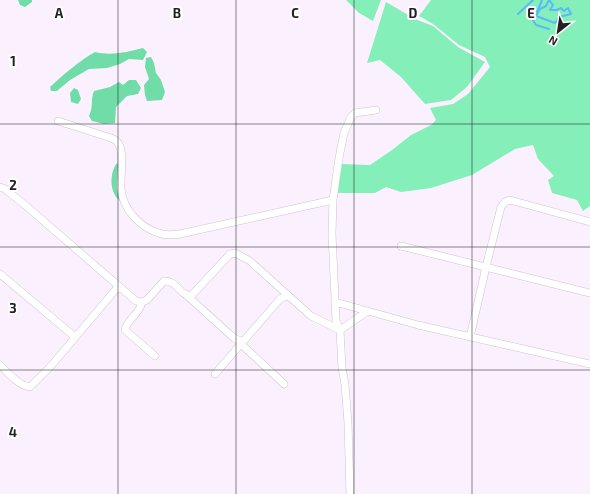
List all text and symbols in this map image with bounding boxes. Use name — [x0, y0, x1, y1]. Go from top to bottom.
text: A — [55, 5, 64, 21]
text: B — [173, 5, 181, 21]
text: C — [291, 5, 299, 21]
text: D — [409, 5, 418, 21]
text: E — [527, 5, 535, 21]
north arrow — [538, 12, 578, 52]
text: N — [546, 33, 559, 49]
text: 1 — [10, 53, 16, 69]
text: 2 — [9, 177, 17, 193]
text: 3 — [9, 300, 17, 316]
text: 4 — [9, 424, 17, 440]

